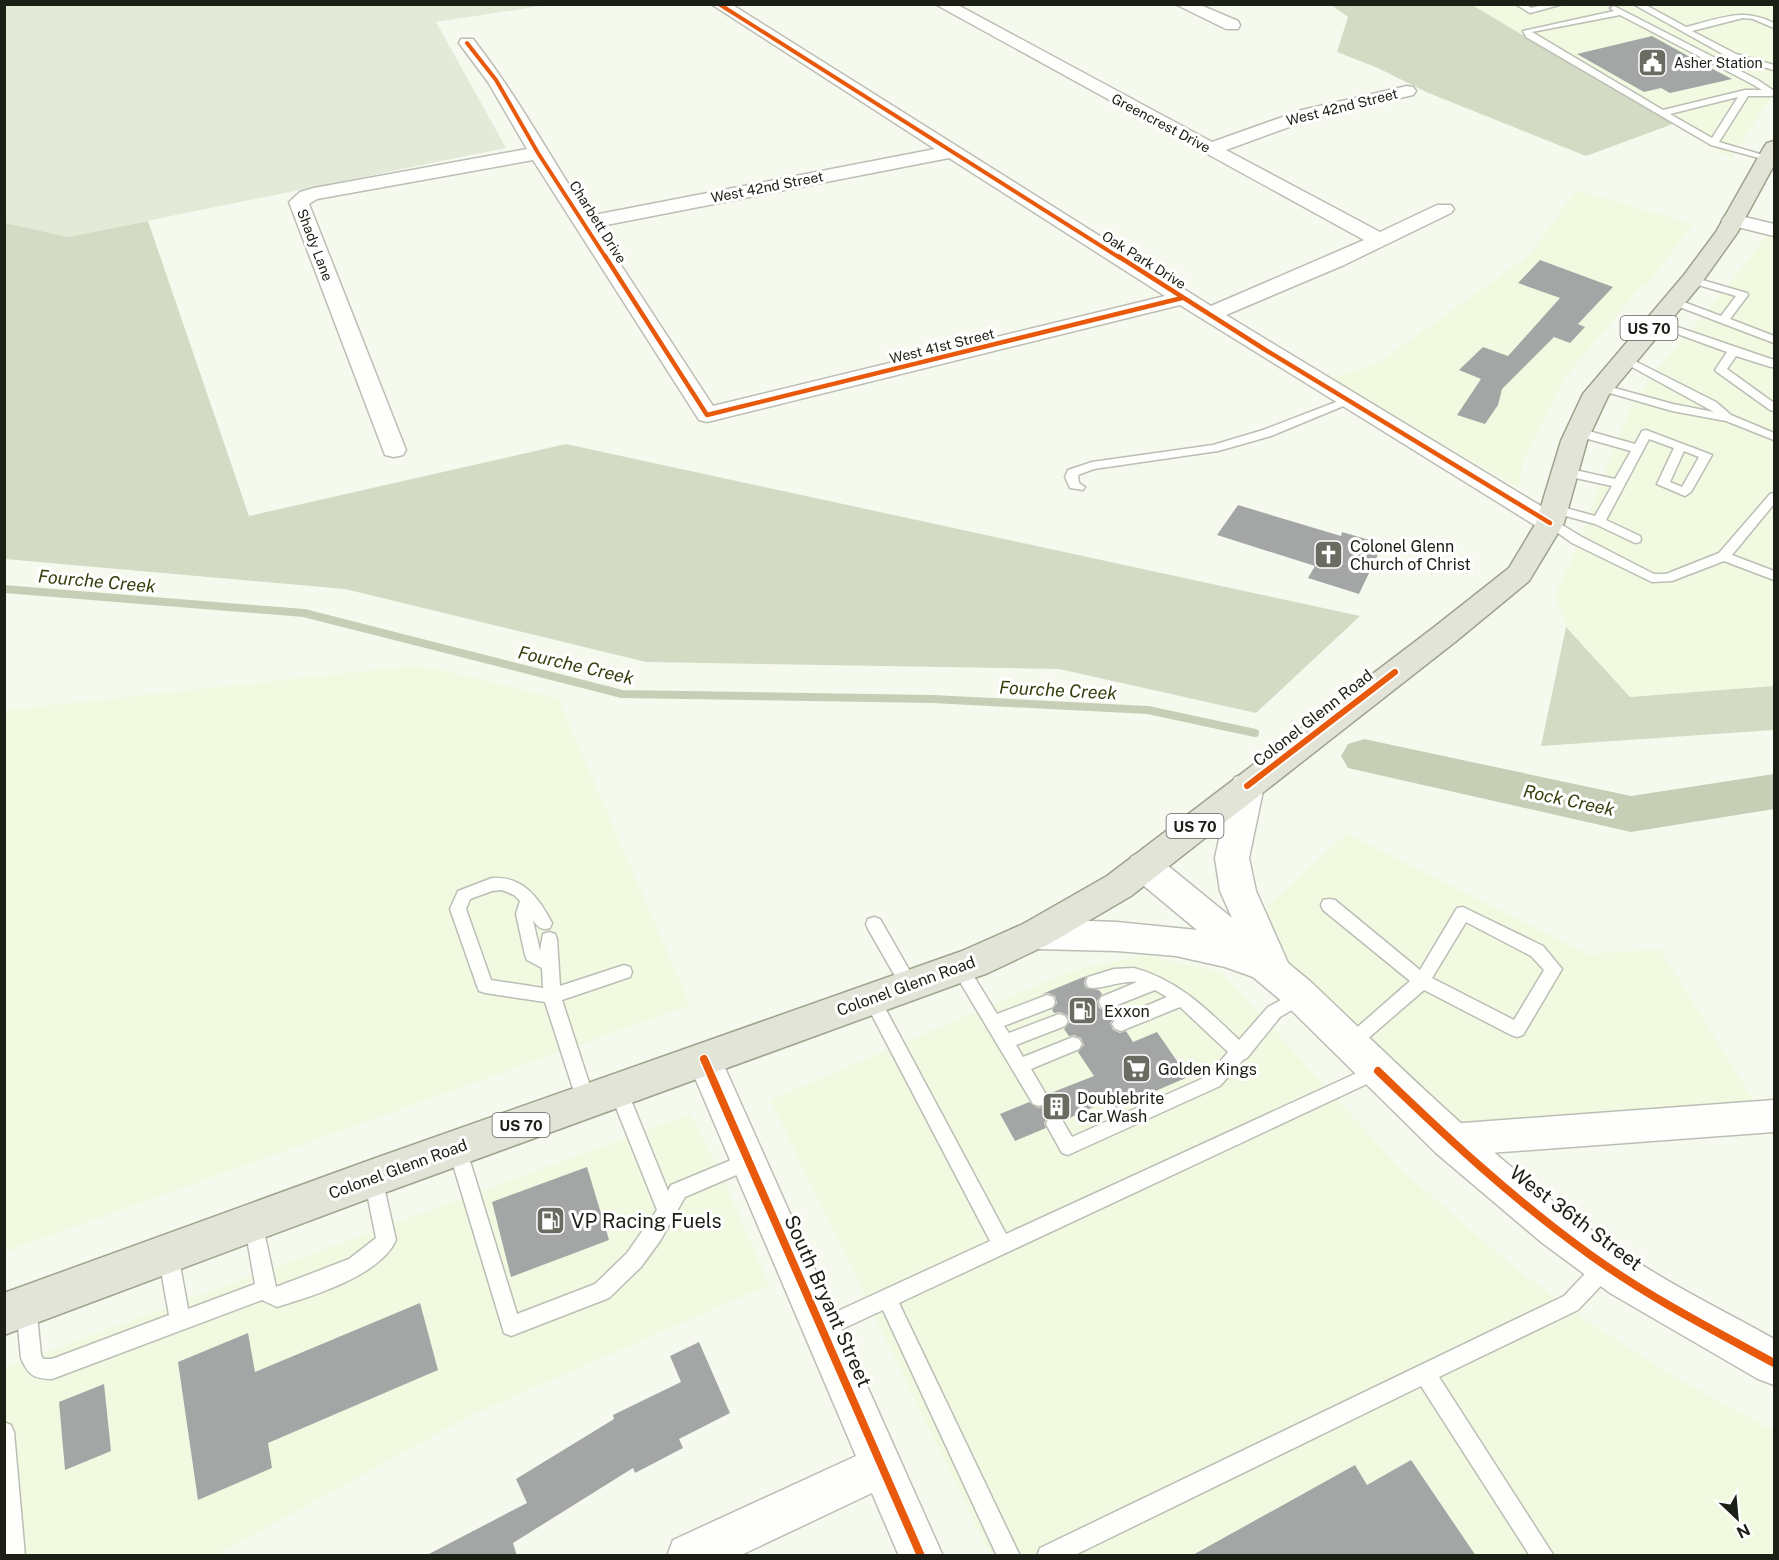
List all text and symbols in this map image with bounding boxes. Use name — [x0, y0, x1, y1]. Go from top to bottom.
public building icon: Asher Station — [1637, 47, 1669, 79]
place label: Asher Station — [1674, 55, 1763, 71]
street label: West 42nd Street — [1285, 85, 1399, 129]
street label: Greencrest Drive — [1109, 90, 1213, 156]
street label: West 42nd Street — [709, 168, 825, 206]
street label: Charbett Drive — [566, 178, 630, 266]
street label: Shady Lane — [294, 207, 336, 283]
street label: Oak Park Drive — [1099, 228, 1189, 292]
road number: US 70 — [1620, 316, 1678, 340]
street label: West 41st Street — [888, 325, 996, 367]
place label: Colonel Glenn Church of Christ — [1350, 537, 1471, 574]
church icon: Colonel Glenn Church of Christ — [1313, 539, 1345, 571]
water label: Fourche Creek — [37, 565, 157, 597]
water label: Fourche Creek — [516, 641, 636, 689]
street label: Colonel Glenn Road — [1250, 666, 1376, 770]
water label: Fourche Creek — [998, 676, 1118, 704]
water label: Rock Creek — [1522, 780, 1617, 820]
road number: US 70 — [1166, 814, 1224, 838]
street label: Colonel Glenn Road — [834, 952, 978, 1020]
fuel station icon: Exxon — [1067, 995, 1099, 1027]
place label: Exxon — [1104, 1002, 1150, 1021]
supermarket icon: Golden Kings — [1121, 1053, 1153, 1085]
place label: Golden Kings — [1158, 1060, 1257, 1079]
place label: Doublebrite Car Wash — [1077, 1089, 1164, 1126]
building icon: Doublebrite Car Wash — [1040, 1091, 1072, 1123]
road number: US 70 — [492, 1113, 550, 1137]
street label: Colonel Glenn Road — [326, 1135, 470, 1203]
street label: West 36th Street — [1505, 1160, 1647, 1276]
fuel station icon: VP Racing Fuels — [534, 1205, 566, 1237]
place label: VP Racing Fuels — [571, 1209, 722, 1233]
street label: South Bryant Street — [779, 1211, 877, 1391]
north arrow — [1707, 1488, 1767, 1548]
text: N — [1734, 1520, 1753, 1542]

